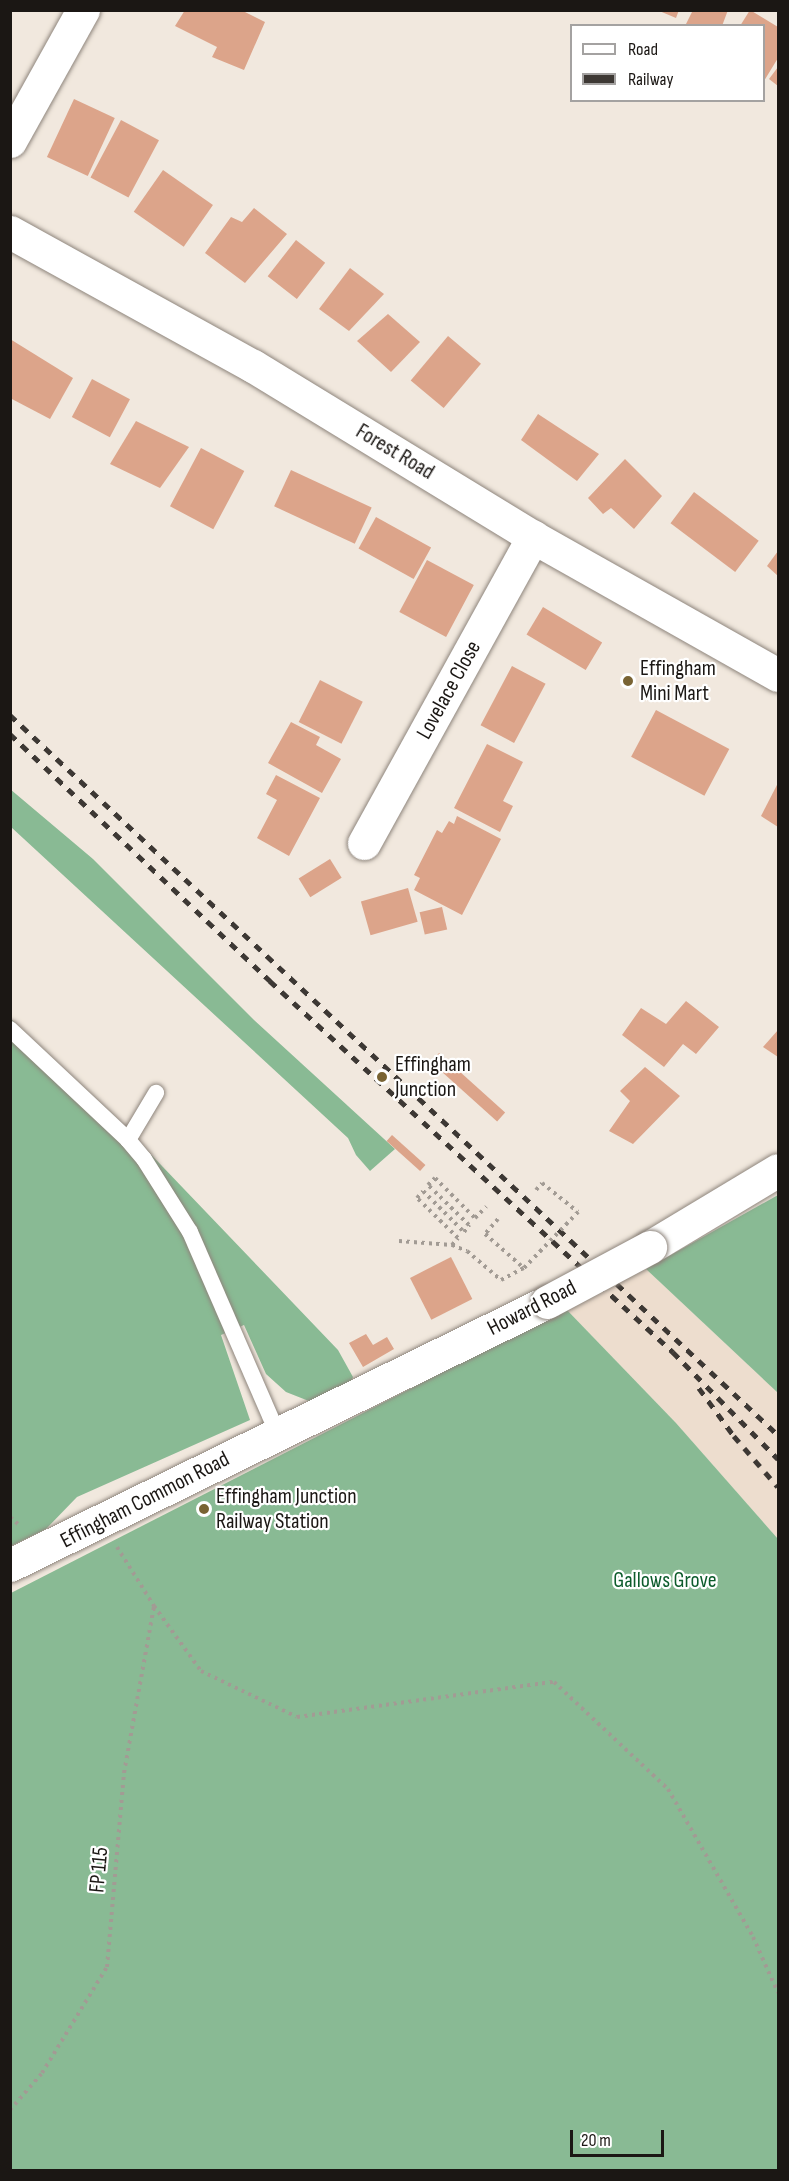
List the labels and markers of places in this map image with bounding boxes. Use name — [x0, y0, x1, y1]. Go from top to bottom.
place label: Effingham Mini Mart — [640, 655, 716, 706]
marker: Effingham Mini Mart — [621, 674, 635, 688]
place label: Effingham Junction — [395, 1051, 471, 1102]
marker: Effingham Junction — [373, 1068, 391, 1086]
place label: Effingham Junction Railway Station — [216, 1483, 357, 1534]
marker: Effingham Junction Railway Station — [197, 1502, 211, 1516]

